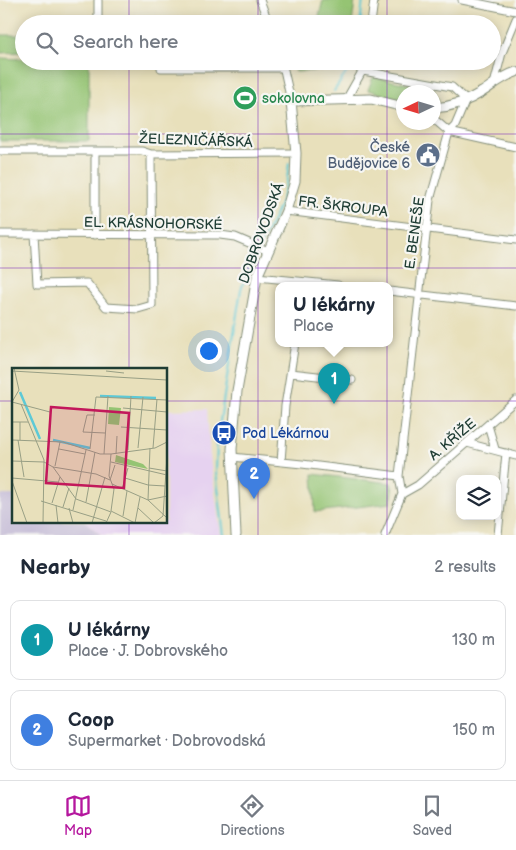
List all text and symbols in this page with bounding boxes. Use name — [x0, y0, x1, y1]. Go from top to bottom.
search box — [15, 15, 501, 70]
icon: search — [33, 29, 61, 57]
text: Search here — [73, 31, 178, 54]
sports icon: sokolovna — [232, 85, 258, 111]
north arrow — [396, 85, 441, 130]
place label: sokolovna — [262, 90, 325, 107]
street label: ŽELEZNIČÁŘSKÁ — [138, 129, 253, 151]
place label: České Budějovice 6 — [328, 138, 411, 172]
public building icon: České Budějovice 6 — [415, 142, 441, 168]
street label: DOBROVODSKÁ — [234, 180, 288, 286]
street label: FR. ŠKROUPA — [297, 192, 389, 220]
street label: E. BENEŠE — [400, 196, 428, 270]
street label: EL. KRÁSNOHORSKÉ — [84, 213, 222, 233]
popup — [275, 282, 393, 347]
text: U lékárny — [293, 294, 375, 317]
text: Place — [293, 317, 334, 336]
your location — [196, 338, 222, 364]
pin: 1 — [318, 363, 350, 404]
inset map — [12, 368, 168, 522]
street label: A. KŘÍŽE — [425, 414, 479, 464]
bus stop icon: Pod Lékárnou — [211, 420, 237, 446]
place label: Pod Lékárnou — [242, 425, 329, 442]
pin: 2 — [238, 458, 270, 499]
map controls — [456, 475, 501, 520]
button: layers — [456, 475, 501, 520]
text: Nearby — [20, 555, 90, 580]
text: 2 results — [434, 558, 496, 577]
text: U lékárny — [68, 619, 150, 642]
text: 1 — [34, 631, 40, 650]
text: 130 m — [452, 631, 495, 650]
text: Place · J. Dobrovského — [68, 642, 228, 661]
text: Coop — [68, 709, 114, 732]
text: 2 — [32, 721, 42, 740]
text: 150 m — [453, 721, 495, 740]
text: Supermarket · Dobrovodská — [68, 732, 266, 751]
tab: Map — [64, 792, 92, 839]
tab: Directions — [220, 792, 285, 839]
tab: Saved — [413, 792, 452, 839]

